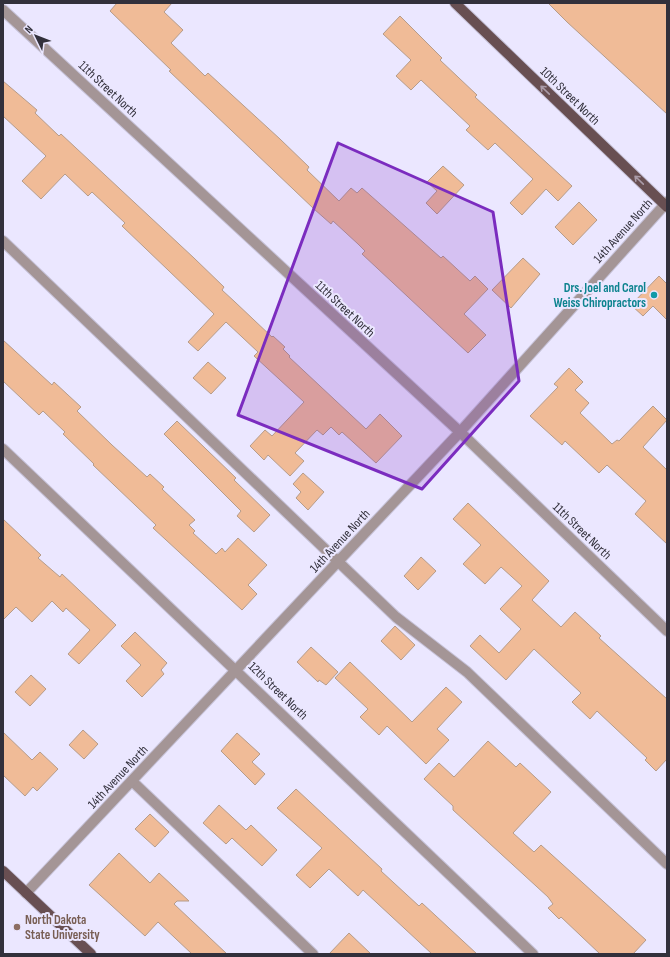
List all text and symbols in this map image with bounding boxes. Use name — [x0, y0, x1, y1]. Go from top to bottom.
north arrow — [16, 16, 56, 56]
text: N — [22, 23, 36, 36]
street label: 11th Street North — [75, 57, 141, 121]
street label: 10th Street North — [537, 64, 603, 128]
one-way arrow — [540, 85, 550, 94]
one-way arrow — [634, 175, 644, 185]
street label: 14th Avenue North — [590, 196, 656, 266]
street label: 11th Street North — [312, 277, 378, 341]
place label: Drs. Joel and Carol Weiss Chiropractors — [553, 280, 646, 311]
marker: Drs. Joel and Carol Weiss Chiropractors — [649, 290, 659, 300]
street label: 11th Street North — [549, 499, 615, 563]
street label: 14th Avenue North — [307, 506, 373, 576]
street label: 12th Street North — [245, 659, 311, 723]
street label: 14th Avenue North — [85, 742, 151, 812]
place label: North Dakota State University — [25, 912, 100, 943]
marker: North Dakota State University — [12, 922, 22, 932]

